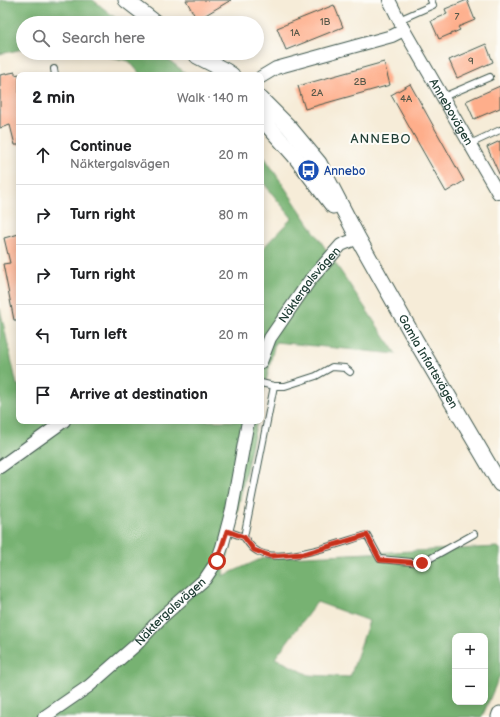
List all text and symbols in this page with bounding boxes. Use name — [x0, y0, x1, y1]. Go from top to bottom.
house number: 7 — [455, 11, 460, 23]
search box — [16, 16, 264, 60]
house number: 1B — [320, 16, 331, 28]
icon: search — [30, 27, 52, 49]
house number: 1A — [290, 27, 301, 39]
text: Search here — [62, 29, 145, 48]
house number: 9 — [468, 55, 474, 67]
house number: 2B — [354, 76, 367, 88]
street label: Annebovägen — [426, 76, 476, 148]
house number: 2A — [311, 87, 324, 99]
text: 2 min — [32, 88, 75, 108]
text: Walk · 140 m — [177, 90, 248, 106]
house number: 4A — [400, 93, 413, 105]
district label: ANNEBO — [351, 131, 411, 147]
text: Continue — [70, 137, 132, 156]
icon: ahead — [32, 144, 54, 166]
text: 20 m — [218, 147, 248, 163]
text: Näktergalsvägen — [70, 156, 170, 172]
bus stop icon: Annebo — [295, 158, 321, 184]
place label: Annebo — [324, 164, 366, 179]
icon: right — [32, 204, 54, 226]
text: Turn right — [70, 205, 135, 224]
text: 80 m — [219, 207, 248, 223]
street label: Näktergalsvägen — [275, 243, 344, 326]
icon: right — [32, 264, 54, 286]
text: Turn right — [70, 265, 135, 284]
text: 20 m — [218, 267, 248, 283]
street label: Gamla Infartsvägen — [395, 312, 462, 411]
icon: left — [32, 324, 54, 346]
text: Turn left — [70, 325, 127, 344]
text: 20 m — [218, 327, 248, 343]
icon: arrive — [32, 384, 54, 406]
text: Arrive at destination — [70, 385, 208, 404]
route start — [208, 552, 226, 570]
route end — [413, 554, 431, 572]
street label: Näktergalsvägen — [132, 574, 209, 649]
map controls — [452, 633, 488, 705]
button: + — [452, 633, 488, 669]
button: − — [452, 669, 488, 705]

